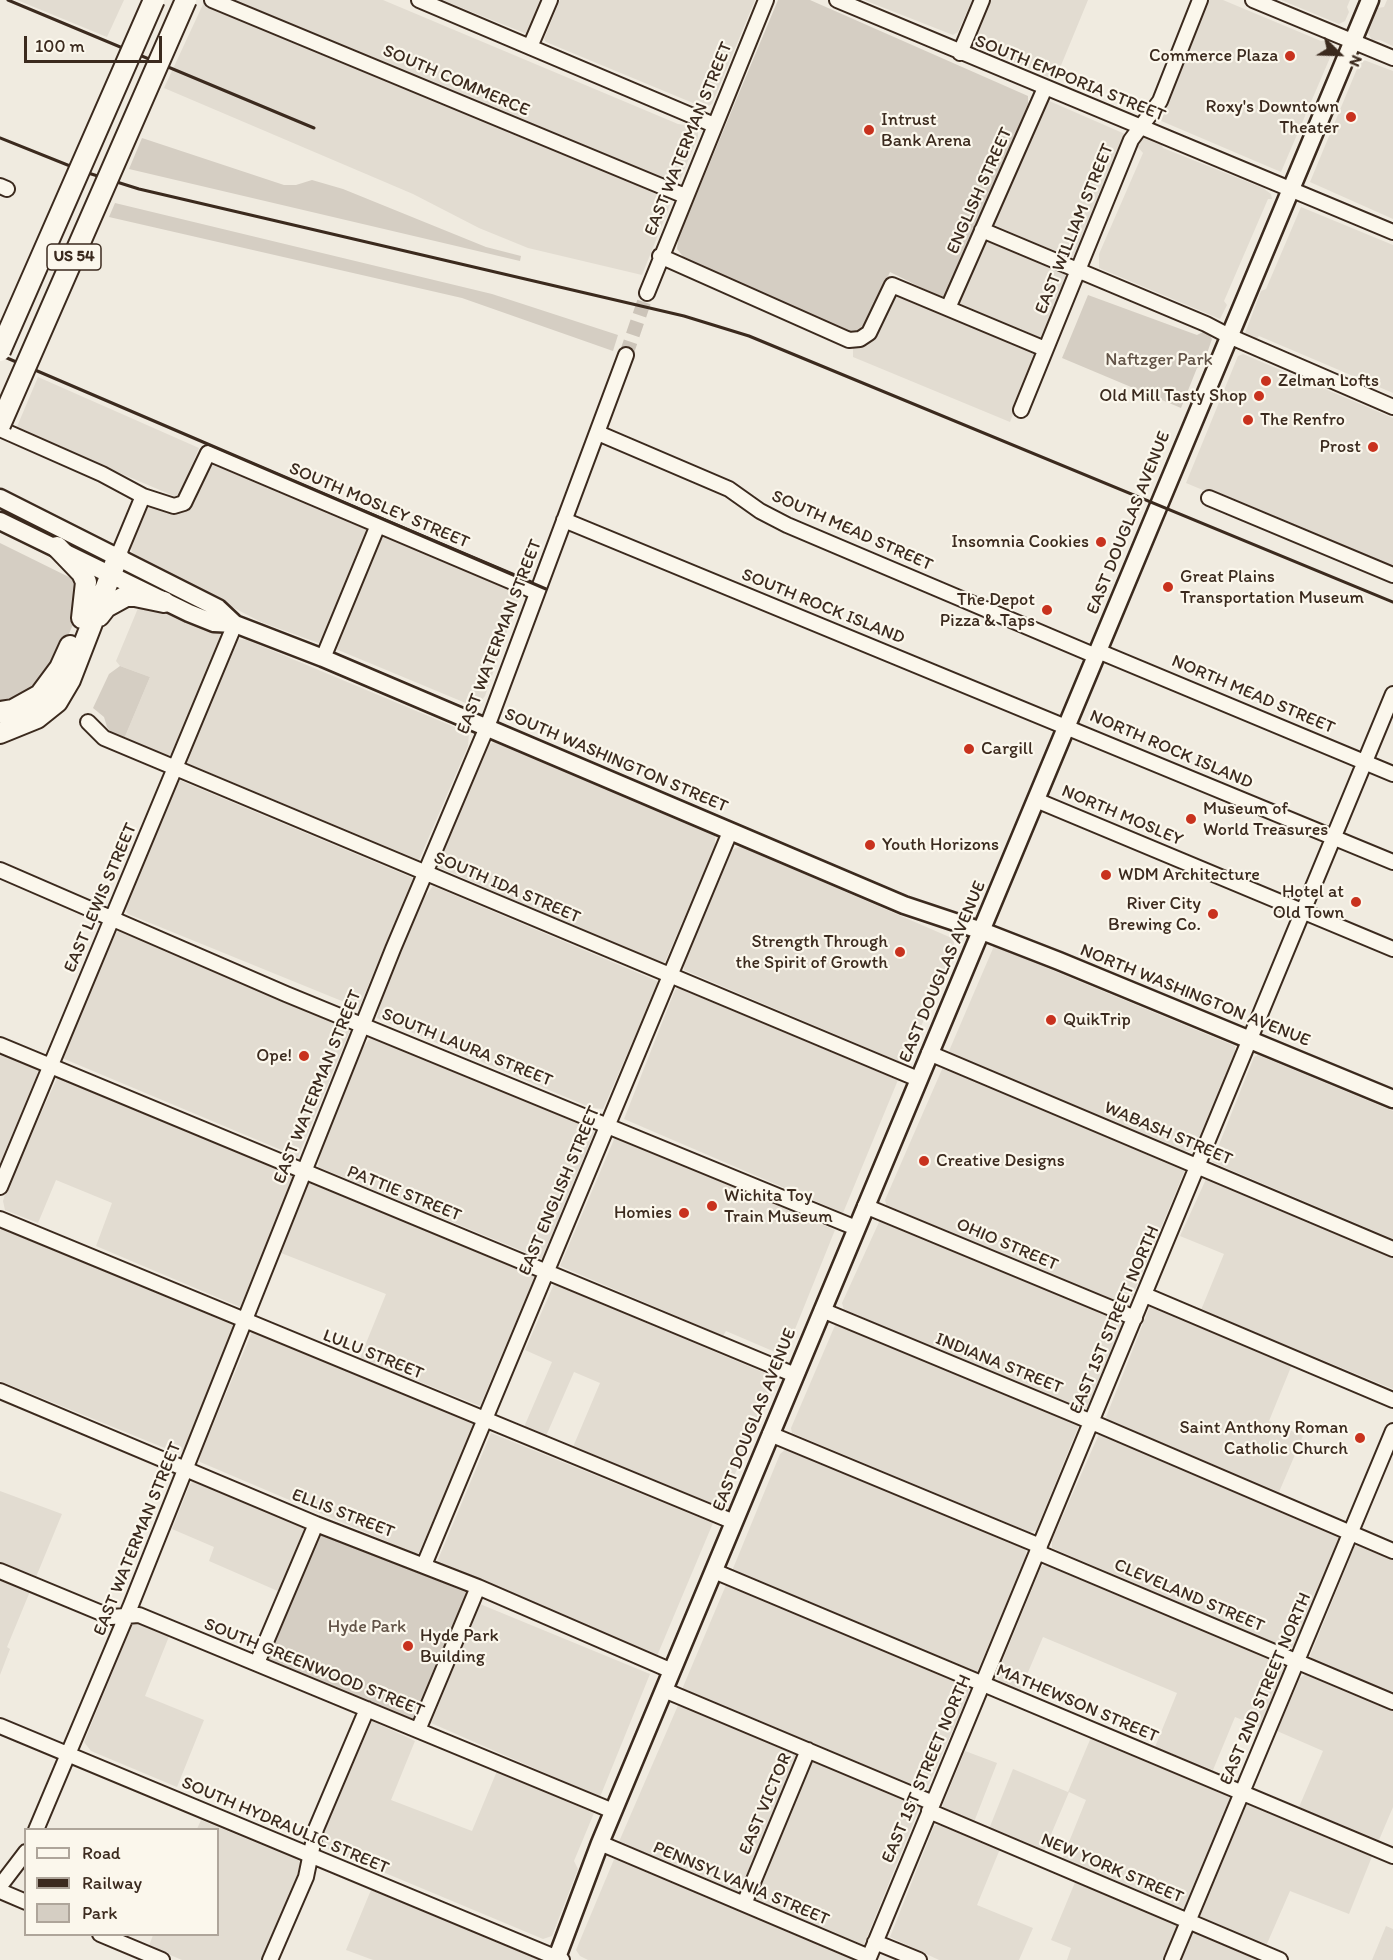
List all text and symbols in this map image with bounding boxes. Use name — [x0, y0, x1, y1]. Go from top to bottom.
scale bar — [27, 24, 165, 62]
north arrow — [1309, 24, 1369, 84]
street label: SOUTH EMPORIA STREET — [971, 31, 1169, 127]
text: 100 m — [35, 35, 85, 57]
street label: EAST WATERMAN STREET — [640, 39, 738, 239]
street label: SOUTH COMMERCE — [379, 40, 533, 122]
place label: Commerce Plaza — [1149, 45, 1278, 67]
marker: Commerce Plaza — [1283, 49, 1297, 63]
text: N — [1345, 53, 1367, 70]
place label: Roxy's Downtown Theater — [1205, 96, 1339, 138]
place label: Intrust Bank Arena — [881, 109, 971, 152]
marker: Roxy's Downtown Theater — [1344, 110, 1358, 124]
marker: Intrust Bank Arena — [862, 123, 876, 137]
street label: ENGLISH STREET — [942, 124, 1018, 258]
street label: EAST WILLIAM STREET — [1031, 141, 1119, 317]
road number: US 54 — [47, 244, 101, 270]
park label: Naftzger Park — [1105, 349, 1213, 371]
place label: Zelman Lofts — [1278, 370, 1379, 392]
marker: Zelman Lofts — [1259, 374, 1273, 388]
place label: Old Mill Tasty Shop — [1099, 385, 1247, 407]
marker: Old Mill Tasty Shop — [1252, 389, 1266, 403]
place label: The Renfro — [1260, 409, 1345, 431]
marker: The Renfro — [1241, 413, 1255, 427]
street label: EAST DOUGLAS AVENUE — [1082, 428, 1176, 618]
place label: Prost — [1320, 436, 1361, 458]
marker: Prost — [1366, 440, 1380, 454]
street label: SOUTH MOSLEY STREET — [286, 458, 472, 554]
street label: SOUTH MEAD STREET — [768, 486, 936, 576]
place label: Insomnia Cookies — [951, 531, 1089, 553]
marker: Insomnia Cookies — [1094, 535, 1108, 549]
street label: EAST WATERMAN STREET — [453, 537, 547, 737]
street label: SOUTH ROCK ISLAND — [738, 564, 908, 650]
place label: Great Plains Transportation Museum — [1180, 566, 1364, 608]
marker: Great Plains Transportation Museum — [1161, 580, 1175, 594]
place label: The Depot Pizza & Taps — [940, 589, 1035, 632]
marker: The Depot Pizza & Taps — [1040, 603, 1054, 617]
street label: NORTH MEAD STREET — [1168, 651, 1338, 739]
street label: SOUTH WASHINGTON STREET — [501, 704, 731, 818]
street label: NORTH ROCK ISLAND — [1086, 706, 1256, 794]
place label: Cargill — [981, 738, 1033, 760]
marker: Cargill — [962, 742, 976, 756]
street label: NORTH MOSLEY — [1058, 781, 1186, 851]
place label: Museum of World Treasures — [1203, 798, 1328, 840]
marker: Museum of World Treasures — [1184, 812, 1198, 826]
street label: EAST LEWIS STREET — [60, 820, 142, 976]
place label: Youth Horizons — [882, 834, 999, 856]
marker: Youth Horizons — [863, 838, 877, 852]
street label: SOUTH IDA STREET — [430, 847, 584, 929]
place label: WDM Architecture — [1118, 864, 1260, 886]
marker: WDM Architecture — [1099, 868, 1113, 882]
street label: EAST DOUGLAS AVENUE — [895, 878, 991, 1066]
place label: Hotel at Old Town — [1273, 881, 1344, 924]
place label: River City Brewing Co. — [1108, 893, 1201, 936]
marker: Hotel at Old Town — [1349, 895, 1363, 909]
marker: River City Brewing Co. — [1206, 907, 1220, 921]
place label: Strength Through the Spirit of Growth — [735, 931, 888, 974]
street label: NORTH WASHINGTON AVENUE — [1077, 940, 1313, 1052]
marker: Strength Through the Spirit of Growth — [893, 945, 907, 959]
street label: EAST WATERMAN STREET — [269, 987, 367, 1187]
street label: SOUTH LAURA STREET — [378, 1004, 556, 1092]
place label: QuikTrip — [1063, 1009, 1131, 1031]
marker: QuikTrip — [1044, 1013, 1058, 1027]
place label: Ope! — [256, 1045, 292, 1067]
marker: Ope! — [297, 1049, 311, 1063]
street label: WABASH STREET — [1100, 1097, 1236, 1171]
street label: EAST ENGLISH STREET — [514, 1103, 606, 1279]
place label: Creative Designs — [936, 1150, 1065, 1172]
marker: Creative Designs — [917, 1154, 931, 1168]
street label: PATTIE STREET — [344, 1161, 464, 1227]
place label: Wichita Toy Train Museum — [724, 1185, 833, 1228]
marker: Wichita Toy Train Museum — [705, 1199, 719, 1213]
place label: Homies — [614, 1202, 672, 1224]
marker: Homies — [677, 1206, 691, 1220]
street label: OHIO STREET — [953, 1214, 1061, 1276]
street label: EAST 1ST STREET NORTH — [1065, 1222, 1165, 1418]
street label: LULU STREET — [319, 1325, 427, 1385]
street label: EAST DOUGLAS AVENUE — [708, 1325, 802, 1515]
street label: INDIANA STREET — [932, 1329, 1066, 1399]
place label: Saint Anthony Roman Catholic Church — [1180, 1417, 1348, 1460]
marker: Saint Anthony Roman Catholic Church — [1353, 1431, 1367, 1445]
street label: EAST WATERMAN STREET — [89, 1439, 187, 1639]
street label: ELLIS STREET — [289, 1484, 397, 1544]
street label: CLEVELAND STREET — [1110, 1555, 1268, 1637]
street label: EAST 2ND STREET NORTH — [1216, 1589, 1316, 1789]
street label: SOUTH GREENWOOD STREET — [201, 1614, 427, 1722]
park label: Hyde Park — [328, 1616, 406, 1638]
place label: Hyde Park Building — [420, 1625, 499, 1668]
marker: Hyde Park Building — [401, 1639, 415, 1653]
street label: MATHEWSON STREET — [993, 1660, 1161, 1748]
street label: EAST 1ST STREET NORTH — [877, 1671, 977, 1867]
street label: EAST VICTOR — [735, 1750, 797, 1858]
street label: SOUTH HYDRAULIC STREET — [178, 1772, 392, 1880]
legend — [24, 1828, 219, 1936]
street label: NEW YORK STREET — [1037, 1829, 1187, 1909]
street label: PENNSYLVANIA STREET — [650, 1837, 832, 1931]
text: Road — [82, 1842, 121, 1864]
text: Railway — [82, 1872, 142, 1894]
text: Park — [82, 1902, 117, 1924]

